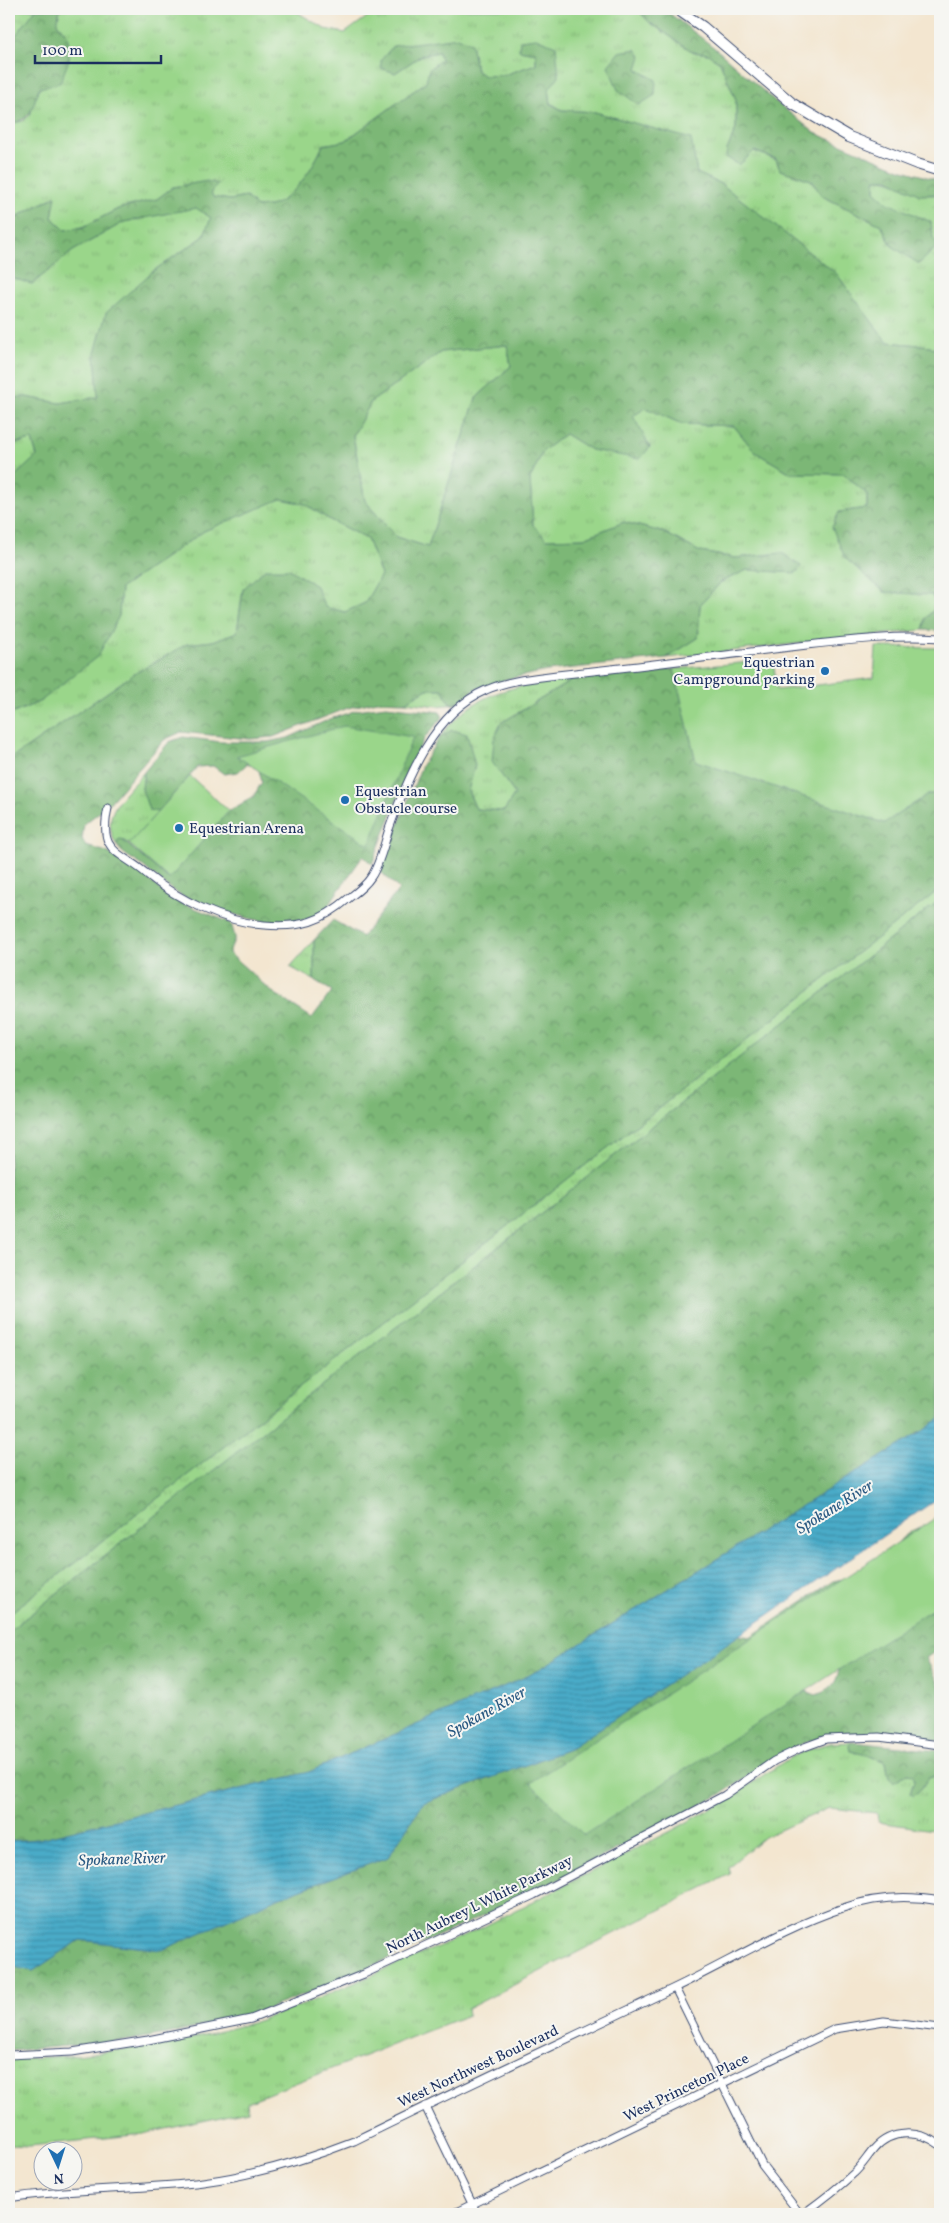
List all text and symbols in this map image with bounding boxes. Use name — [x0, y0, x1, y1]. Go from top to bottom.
scale bar — [35, 32, 161, 64]
text: 100 m — [42, 41, 82, 62]
place label: Equestrian Campground parking — [673, 653, 815, 691]
marker: Equestrian Campground parking — [819, 665, 831, 677]
place label: Equestrian Obstacle course — [355, 782, 457, 820]
marker: Equestrian Obstacle course — [339, 794, 351, 806]
place label: Equestrian Arena — [189, 819, 304, 840]
marker: Equestrian Arena — [173, 822, 185, 834]
water label: Spokane River — [792, 1475, 879, 1540]
water label: Spokane River — [443, 1681, 531, 1744]
water label: Spokane River — [78, 1847, 167, 1873]
street label: North Aubrey L White Parkway — [383, 1851, 577, 1960]
street label: West Northwest Boulevard — [395, 2021, 562, 2114]
street label: West Princeton Place — [620, 2049, 753, 2128]
north arrow — [32, 2140, 82, 2190]
text: N — [53, 2168, 65, 2187]

